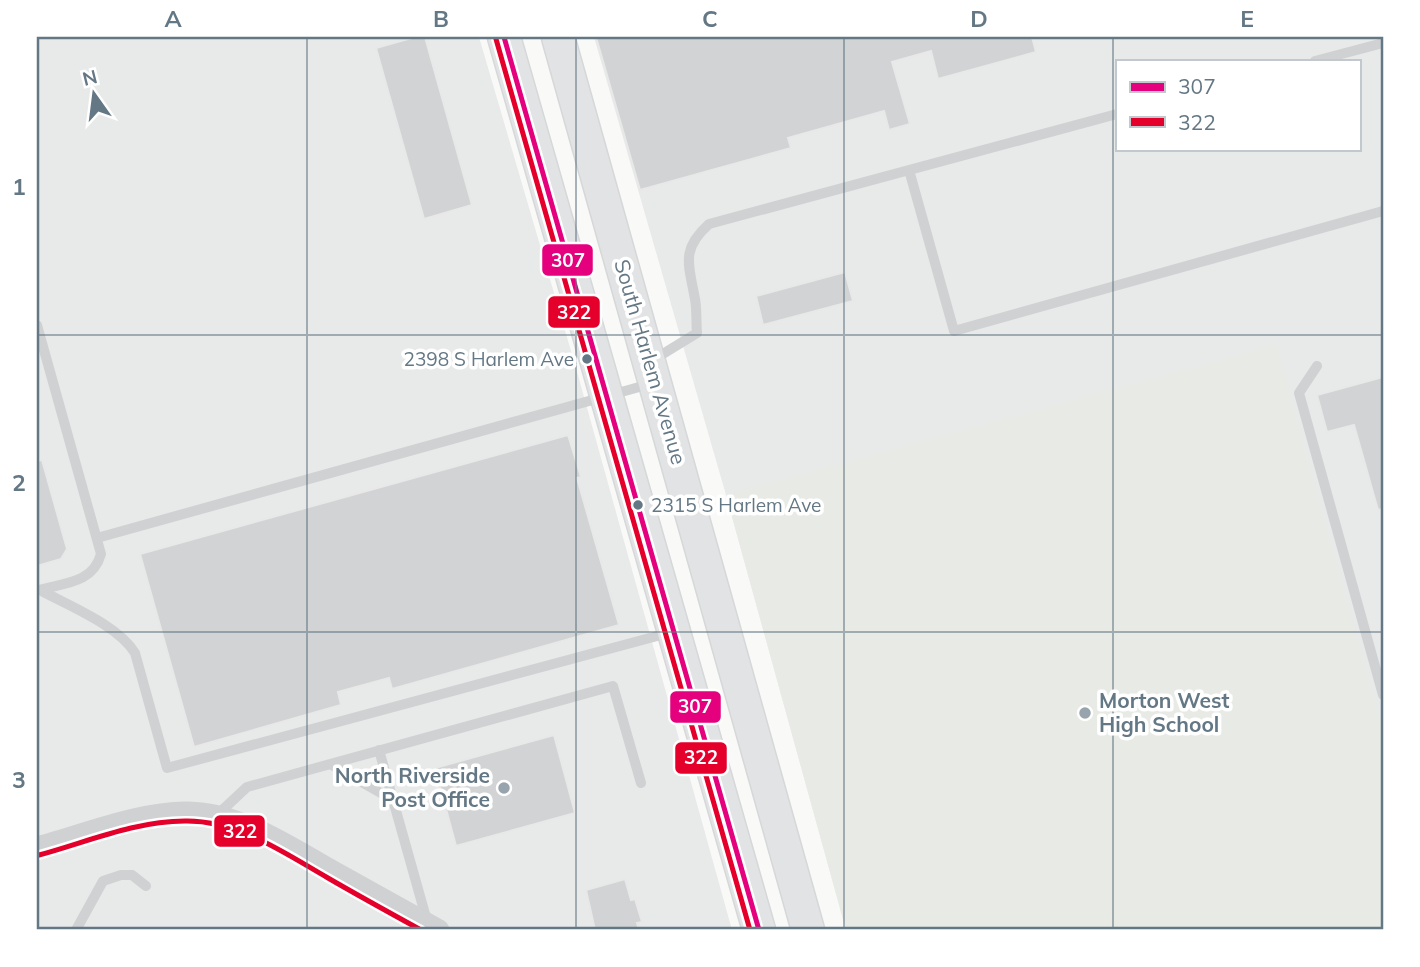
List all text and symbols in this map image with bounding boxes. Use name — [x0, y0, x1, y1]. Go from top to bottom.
text: A — [164, 4, 182, 33]
text: B — [433, 4, 449, 33]
text: C — [702, 4, 718, 33]
text: D — [970, 4, 988, 33]
text: E — [1240, 4, 1254, 33]
north arrow — [60, 60, 130, 130]
legend — [1116, 60, 1360, 150]
text: N — [80, 64, 100, 91]
text: 307 — [1178, 73, 1216, 99]
text: 322 — [1178, 109, 1216, 135]
text: 1 — [12, 172, 26, 201]
line badge: 307 — [541, 243, 594, 277]
text: 307 — [551, 248, 585, 272]
street label: South Harlem Avenue — [609, 256, 693, 467]
line badge: 322 — [547, 295, 601, 329]
text: 322 — [557, 300, 591, 324]
place label: 2398 S Harlem Ave — [404, 347, 574, 371]
marker: 2398 S Harlem Ave — [580, 352, 594, 366]
text: 2 — [12, 468, 26, 497]
place label: 2315 S Harlem Ave — [651, 493, 821, 517]
marker: 2315 S Harlem Ave — [631, 498, 645, 512]
place label: Morton West High School — [1099, 687, 1229, 737]
line badge: 307 — [669, 690, 722, 724]
text: 307 — [678, 694, 712, 718]
marker: Morton West High School — [1077, 705, 1093, 721]
line badge: 322 — [674, 741, 728, 775]
text: 322 — [684, 745, 718, 769]
place label: North Riverside Post Office — [335, 762, 490, 812]
text: 3 — [12, 765, 26, 794]
marker: North Riverside Post Office — [496, 780, 512, 796]
line badge: 322 — [213, 814, 266, 848]
text: 322 — [223, 819, 257, 843]

